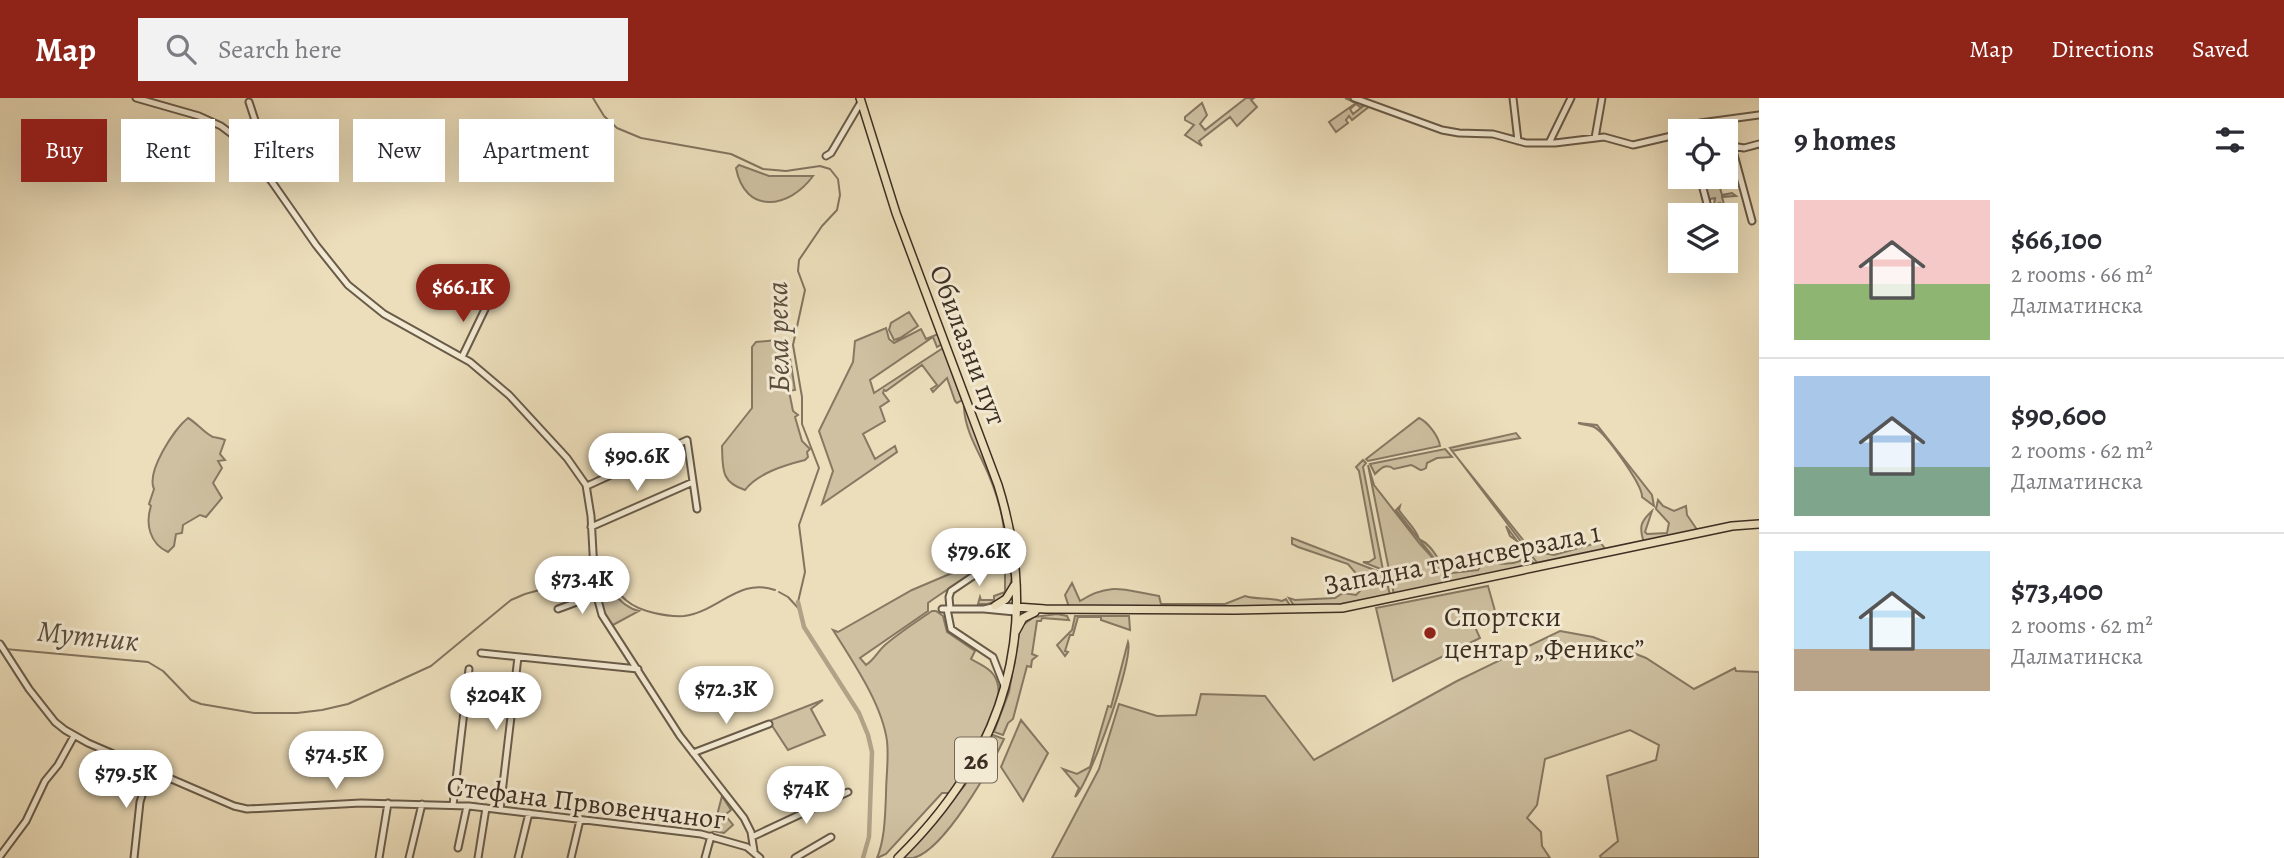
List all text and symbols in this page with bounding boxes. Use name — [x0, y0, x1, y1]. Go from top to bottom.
search box — [138, 18, 628, 81]
text: Map — [35, 27, 96, 72]
icon: search — [162, 30, 200, 68]
text: Search here — [218, 32, 342, 67]
text: Map — [1969, 33, 2013, 65]
text: Directions — [2051, 33, 2154, 65]
text: Saved — [2192, 33, 2249, 65]
chip: Buy — [21, 119, 107, 182]
chip: Rent — [121, 119, 215, 182]
chip: Filters — [229, 119, 339, 182]
chip: New — [353, 119, 445, 182]
chip: Apartment — [459, 119, 614, 182]
map controls — [1668, 119, 1738, 273]
button: locate — [1668, 119, 1738, 189]
text: 9 homes — [1794, 120, 1896, 160]
icon: filters — [2211, 121, 2249, 159]
button: layers — [1668, 203, 1738, 273]
text: $66,100 — [2011, 219, 2102, 259]
icon: home — [1850, 228, 1934, 312]
street label: Обилазни пут — [920, 259, 1016, 431]
text: 2 rooms · 66 m² — [2011, 259, 2153, 290]
pin: $66.1K — [406, 264, 520, 324]
text: $66.1K — [432, 271, 494, 302]
water label: Бела река — [757, 281, 799, 393]
text: Далматинска — [2011, 290, 2143, 321]
text: $90,600 — [2011, 395, 2106, 435]
icon: home — [1850, 404, 1934, 488]
pin: $90.6K — [580, 434, 694, 493]
text: 2 rooms · 62 m² — [2011, 435, 2153, 466]
text: $90.6K — [604, 440, 670, 471]
text: Далматинска — [2011, 466, 2143, 497]
street label: Западна трансверзала 1 — [1320, 514, 1604, 604]
pin: $79.6K — [922, 528, 1036, 588]
text: $79.6K — [947, 535, 1011, 566]
pin: $73.4K — [525, 556, 639, 616]
text: $73.4K — [551, 563, 613, 594]
text: $73,400 — [2011, 570, 2103, 610]
icon: home — [1850, 579, 1934, 663]
place label: Спортски центар „Феникс” — [1444, 598, 1644, 668]
text: 2 rooms · 62 m² — [2011, 610, 2153, 641]
water label: Мутник — [35, 611, 141, 661]
marker: Спортски центар „Феникс” — [1422, 625, 1438, 641]
text: Далматинска — [2011, 641, 2143, 672]
pin: $72.3K — [669, 666, 783, 726]
pin: $204K — [447, 672, 545, 732]
text: $72.3K — [695, 673, 757, 704]
text: $204K — [466, 679, 526, 710]
pin: $74.5K — [279, 732, 393, 791]
text: $74.5K — [305, 738, 367, 769]
road number: 26 — [955, 738, 997, 782]
pin: $79.5K — [69, 750, 183, 810]
text: $79.5K — [95, 757, 157, 788]
pin: $74K — [765, 766, 847, 826]
street label: Стефана Првовенчаног — [445, 767, 728, 839]
text: $74K — [783, 773, 829, 804]

